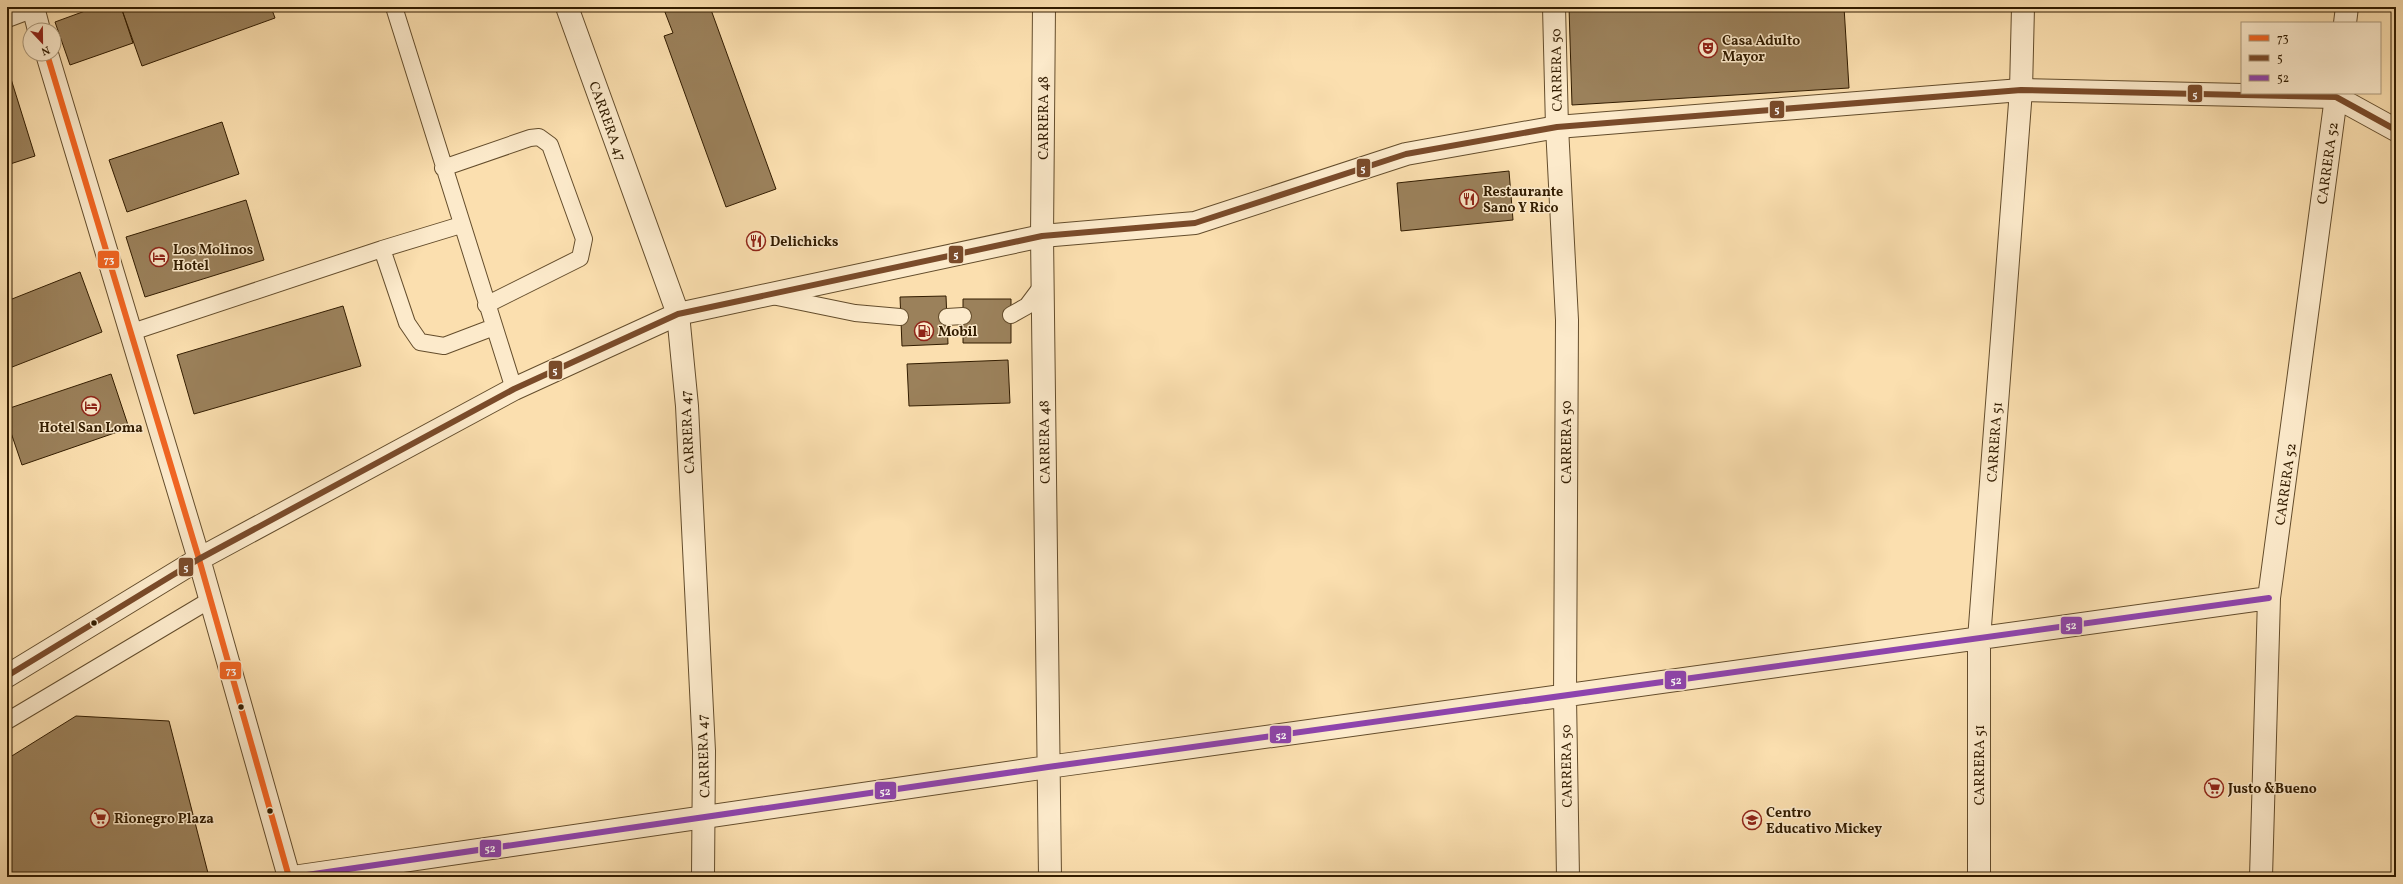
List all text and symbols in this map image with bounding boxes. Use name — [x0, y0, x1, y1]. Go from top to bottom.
north arrow — [22, 22, 62, 62]
legend — [2241, 22, 2381, 94]
street label: CARRERA 50 — [1547, 28, 1568, 112]
text: 73 — [2277, 31, 2289, 47]
place label: Casa Adulto Mayor — [1722, 32, 1800, 67]
theatre icon: Casa Adulto Mayor — [1697, 37, 1719, 59]
text: N — [39, 41, 52, 58]
text: 5 — [2277, 51, 2283, 67]
text: 52 — [2277, 71, 2289, 87]
street label: CARRERA 48 — [1035, 76, 1054, 160]
street label: CARRERA 47 — [583, 79, 630, 164]
line badge: 5 — [2187, 84, 2203, 103]
text: 5 — [2192, 88, 2198, 103]
line badge: 5 — [1769, 100, 1785, 119]
text: 5 — [1774, 103, 1780, 118]
street label: CARRERA 52 — [2313, 121, 2344, 206]
line badge: 5 — [1356, 158, 1371, 178]
text: 5 — [1360, 162, 1366, 177]
place label: Restaurante Sano Y Rico — [1483, 183, 1563, 218]
restaurant icon: Restaurante Sano Y Rico — [1458, 188, 1480, 210]
restaurant icon: Delichicks — [745, 230, 767, 252]
place label: Delichicks — [770, 233, 838, 252]
place label: Los Molinos Hotel — [173, 241, 253, 276]
line badge: 5 — [948, 245, 964, 264]
hotel icon: Los Molinos Hotel — [148, 246, 170, 268]
text: 5 — [953, 248, 959, 263]
line badge: 73 — [97, 250, 120, 269]
text: 73 — [104, 253, 115, 268]
fuel station icon: Mobil — [913, 320, 935, 342]
place label: Mobil — [938, 323, 977, 342]
line badge: 5 — [548, 360, 563, 380]
text: 5 — [552, 364, 558, 379]
street label: CARRERA 47 — [677, 389, 700, 474]
hotel icon: Hotel San Loma — [80, 395, 102, 417]
street label: CARRERA 48 — [1035, 400, 1056, 484]
street label: CARRERA 50 — [1558, 400, 1577, 484]
street label: CARRERA 51 — [1983, 401, 2008, 483]
place label: Hotel San Loma — [39, 419, 143, 438]
street label: CARRERA 52 — [2271, 442, 2302, 527]
line badge: 5 — [178, 557, 194, 577]
text: 5 — [183, 561, 189, 576]
line badge: 52 — [2060, 616, 2083, 635]
unlabelled marker — [89, 618, 99, 628]
text: 52 — [2065, 619, 2077, 634]
line badge: 73 — [219, 661, 242, 680]
text: 73 — [226, 664, 237, 679]
line badge: 52 — [1664, 670, 1687, 690]
text: 52 — [1670, 674, 1682, 689]
unlabelled marker — [236, 702, 246, 712]
street label: CARRERA 47 — [694, 714, 715, 798]
street label: CARRERA 50 — [1557, 724, 1578, 808]
line badge: 52 — [1269, 725, 1292, 744]
street label: CARRERA 51 — [1971, 725, 1990, 805]
text: 52 — [1275, 729, 1287, 744]
supermarket icon: Justo &Bueno — [2203, 777, 2225, 799]
place label: Justo &Bueno — [2227, 780, 2317, 799]
line badge: 52 — [874, 781, 897, 800]
text: 52 — [879, 785, 891, 800]
place label: Centro Educativo Mickey — [1766, 804, 1882, 839]
unlabelled marker — [265, 806, 275, 816]
supermarket icon: Rionegro Plaza — [89, 807, 111, 829]
school or university icon: Centro Educativo Mickey — [1741, 809, 1763, 831]
place label: Rionegro Plaza — [114, 810, 214, 829]
line badge: 52 — [479, 839, 502, 858]
text: 52 — [484, 842, 496, 857]

